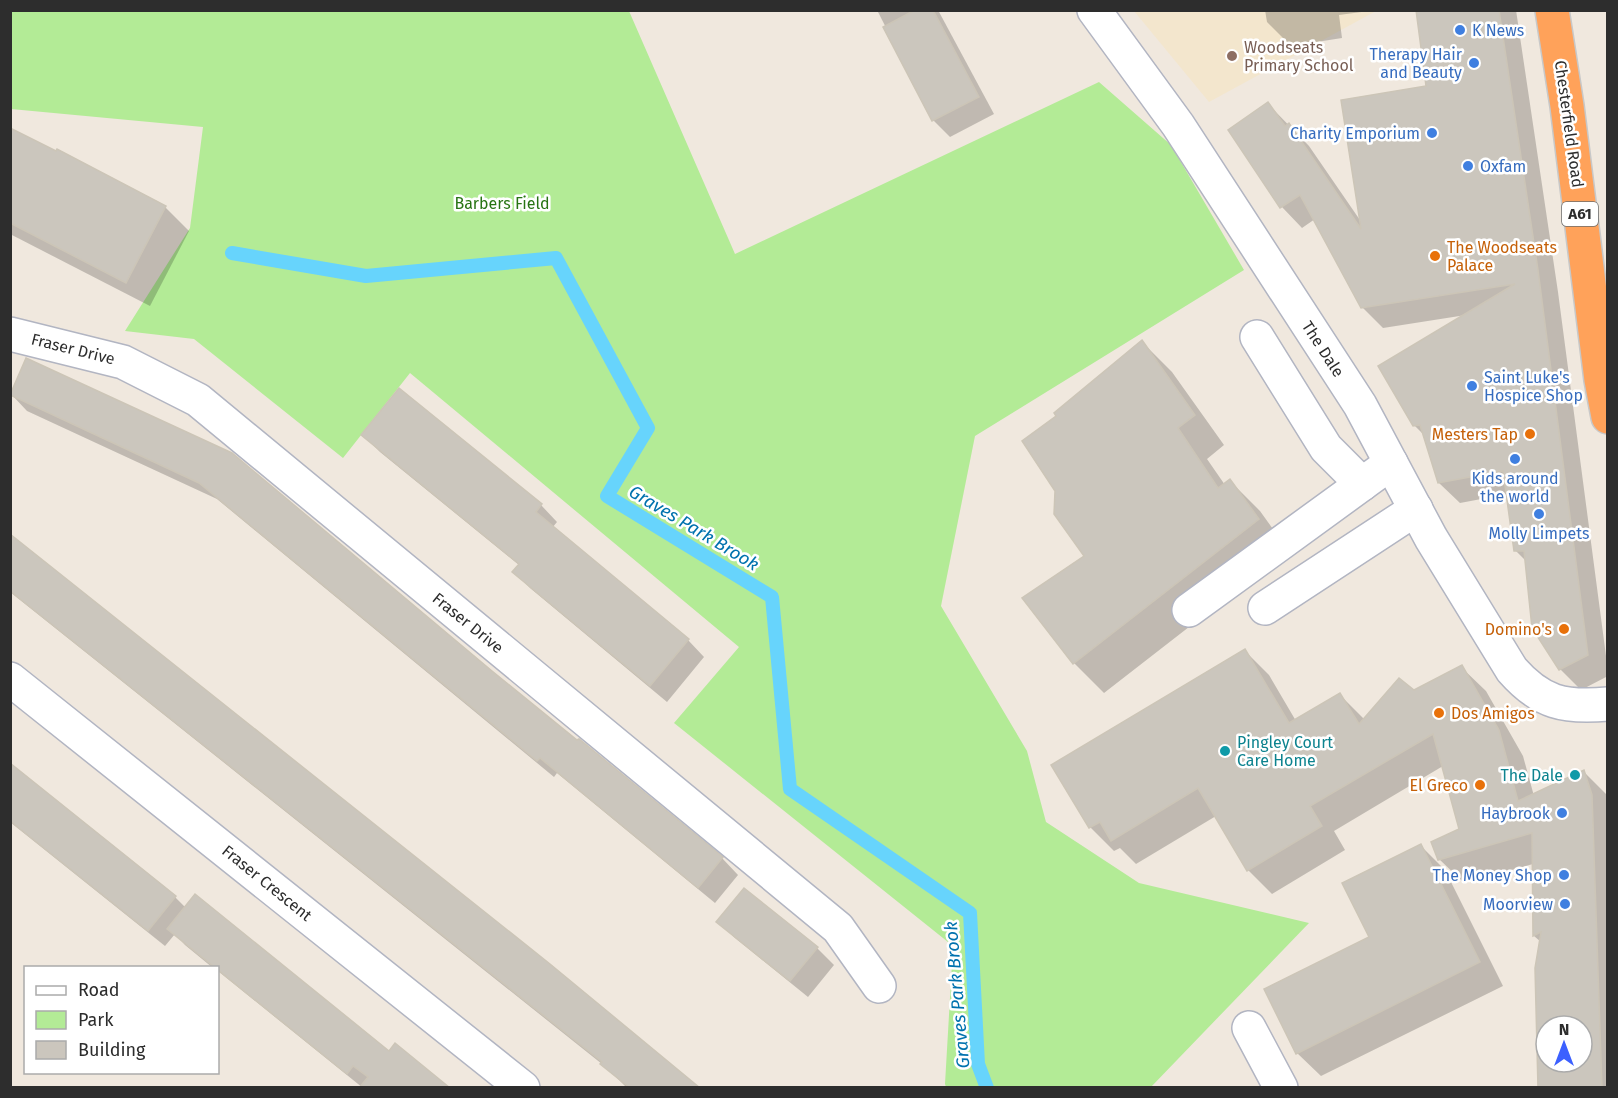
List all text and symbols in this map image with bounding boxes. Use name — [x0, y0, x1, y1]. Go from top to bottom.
place label: K News — [1472, 21, 1524, 40]
marker: K News — [1453, 23, 1467, 37]
place label: Woodseats Primary School — [1244, 38, 1354, 75]
place label: Therapy Hair and Beauty — [1369, 45, 1463, 82]
marker: Woodseats Primary School — [1225, 49, 1239, 63]
marker: Therapy Hair and Beauty — [1467, 56, 1481, 70]
street label: Chesterfield Road — [1551, 59, 1587, 189]
place label: Charity Emporium — [1290, 124, 1420, 143]
marker: Charity Emporium — [1425, 126, 1439, 140]
place label: Oxfam — [1480, 157, 1526, 176]
marker: Oxfam — [1461, 159, 1475, 173]
park label: Barbers Field — [454, 194, 550, 213]
road number: A61 — [1562, 202, 1598, 226]
place label: The Woodseats Palace — [1447, 238, 1557, 275]
marker: The Woodseats Palace — [1428, 249, 1442, 263]
street label: The Dale — [1298, 318, 1348, 380]
street label: Fraser Drive — [29, 329, 117, 369]
place label: Saint Luke's Hospice Shop — [1484, 368, 1583, 405]
marker: Saint Luke's Hospice Shop — [1465, 379, 1479, 393]
place label: Mesters Tap — [1432, 425, 1518, 444]
marker: Mesters Tap — [1523, 427, 1537, 441]
marker: Kids around the world — [1508, 452, 1522, 466]
place label: Kids around the world — [1471, 469, 1559, 506]
water label: Graves Park Brook — [625, 481, 763, 576]
marker: Molly Limpets — [1532, 507, 1546, 521]
place label: Molly Limpets — [1489, 524, 1589, 543]
street label: Fraser Drive — [429, 589, 507, 657]
place label: Domino's — [1485, 620, 1552, 639]
marker: Domino's — [1557, 622, 1571, 636]
place label: Dos Amigos — [1451, 704, 1535, 723]
marker: Dos Amigos — [1432, 706, 1446, 720]
place label: Pingley Court Care Home — [1237, 733, 1333, 770]
marker: Pingley Court Care Home — [1218, 744, 1232, 758]
place label: The Dale — [1500, 766, 1563, 785]
marker: The Dale — [1568, 768, 1582, 782]
place label: El Greco — [1409, 776, 1468, 795]
marker: El Greco — [1473, 778, 1487, 792]
place label: Haybrook — [1481, 804, 1551, 823]
marker: Haybrook — [1555, 806, 1569, 820]
street label: Fraser Crescent — [218, 841, 316, 925]
place label: The Money Shop — [1433, 866, 1552, 885]
marker: The Money Shop — [1557, 868, 1571, 882]
place label: Moorview — [1483, 895, 1554, 914]
marker: Moorview — [1558, 897, 1572, 911]
water label: Graves Park Brook — [940, 920, 974, 1070]
legend — [24, 966, 219, 1074]
text: Road — [78, 979, 120, 1001]
text: Park — [78, 1009, 114, 1031]
north arrow — [1534, 1014, 1594, 1074]
text: N — [1559, 1020, 1569, 1039]
text: Building — [78, 1039, 146, 1061]

